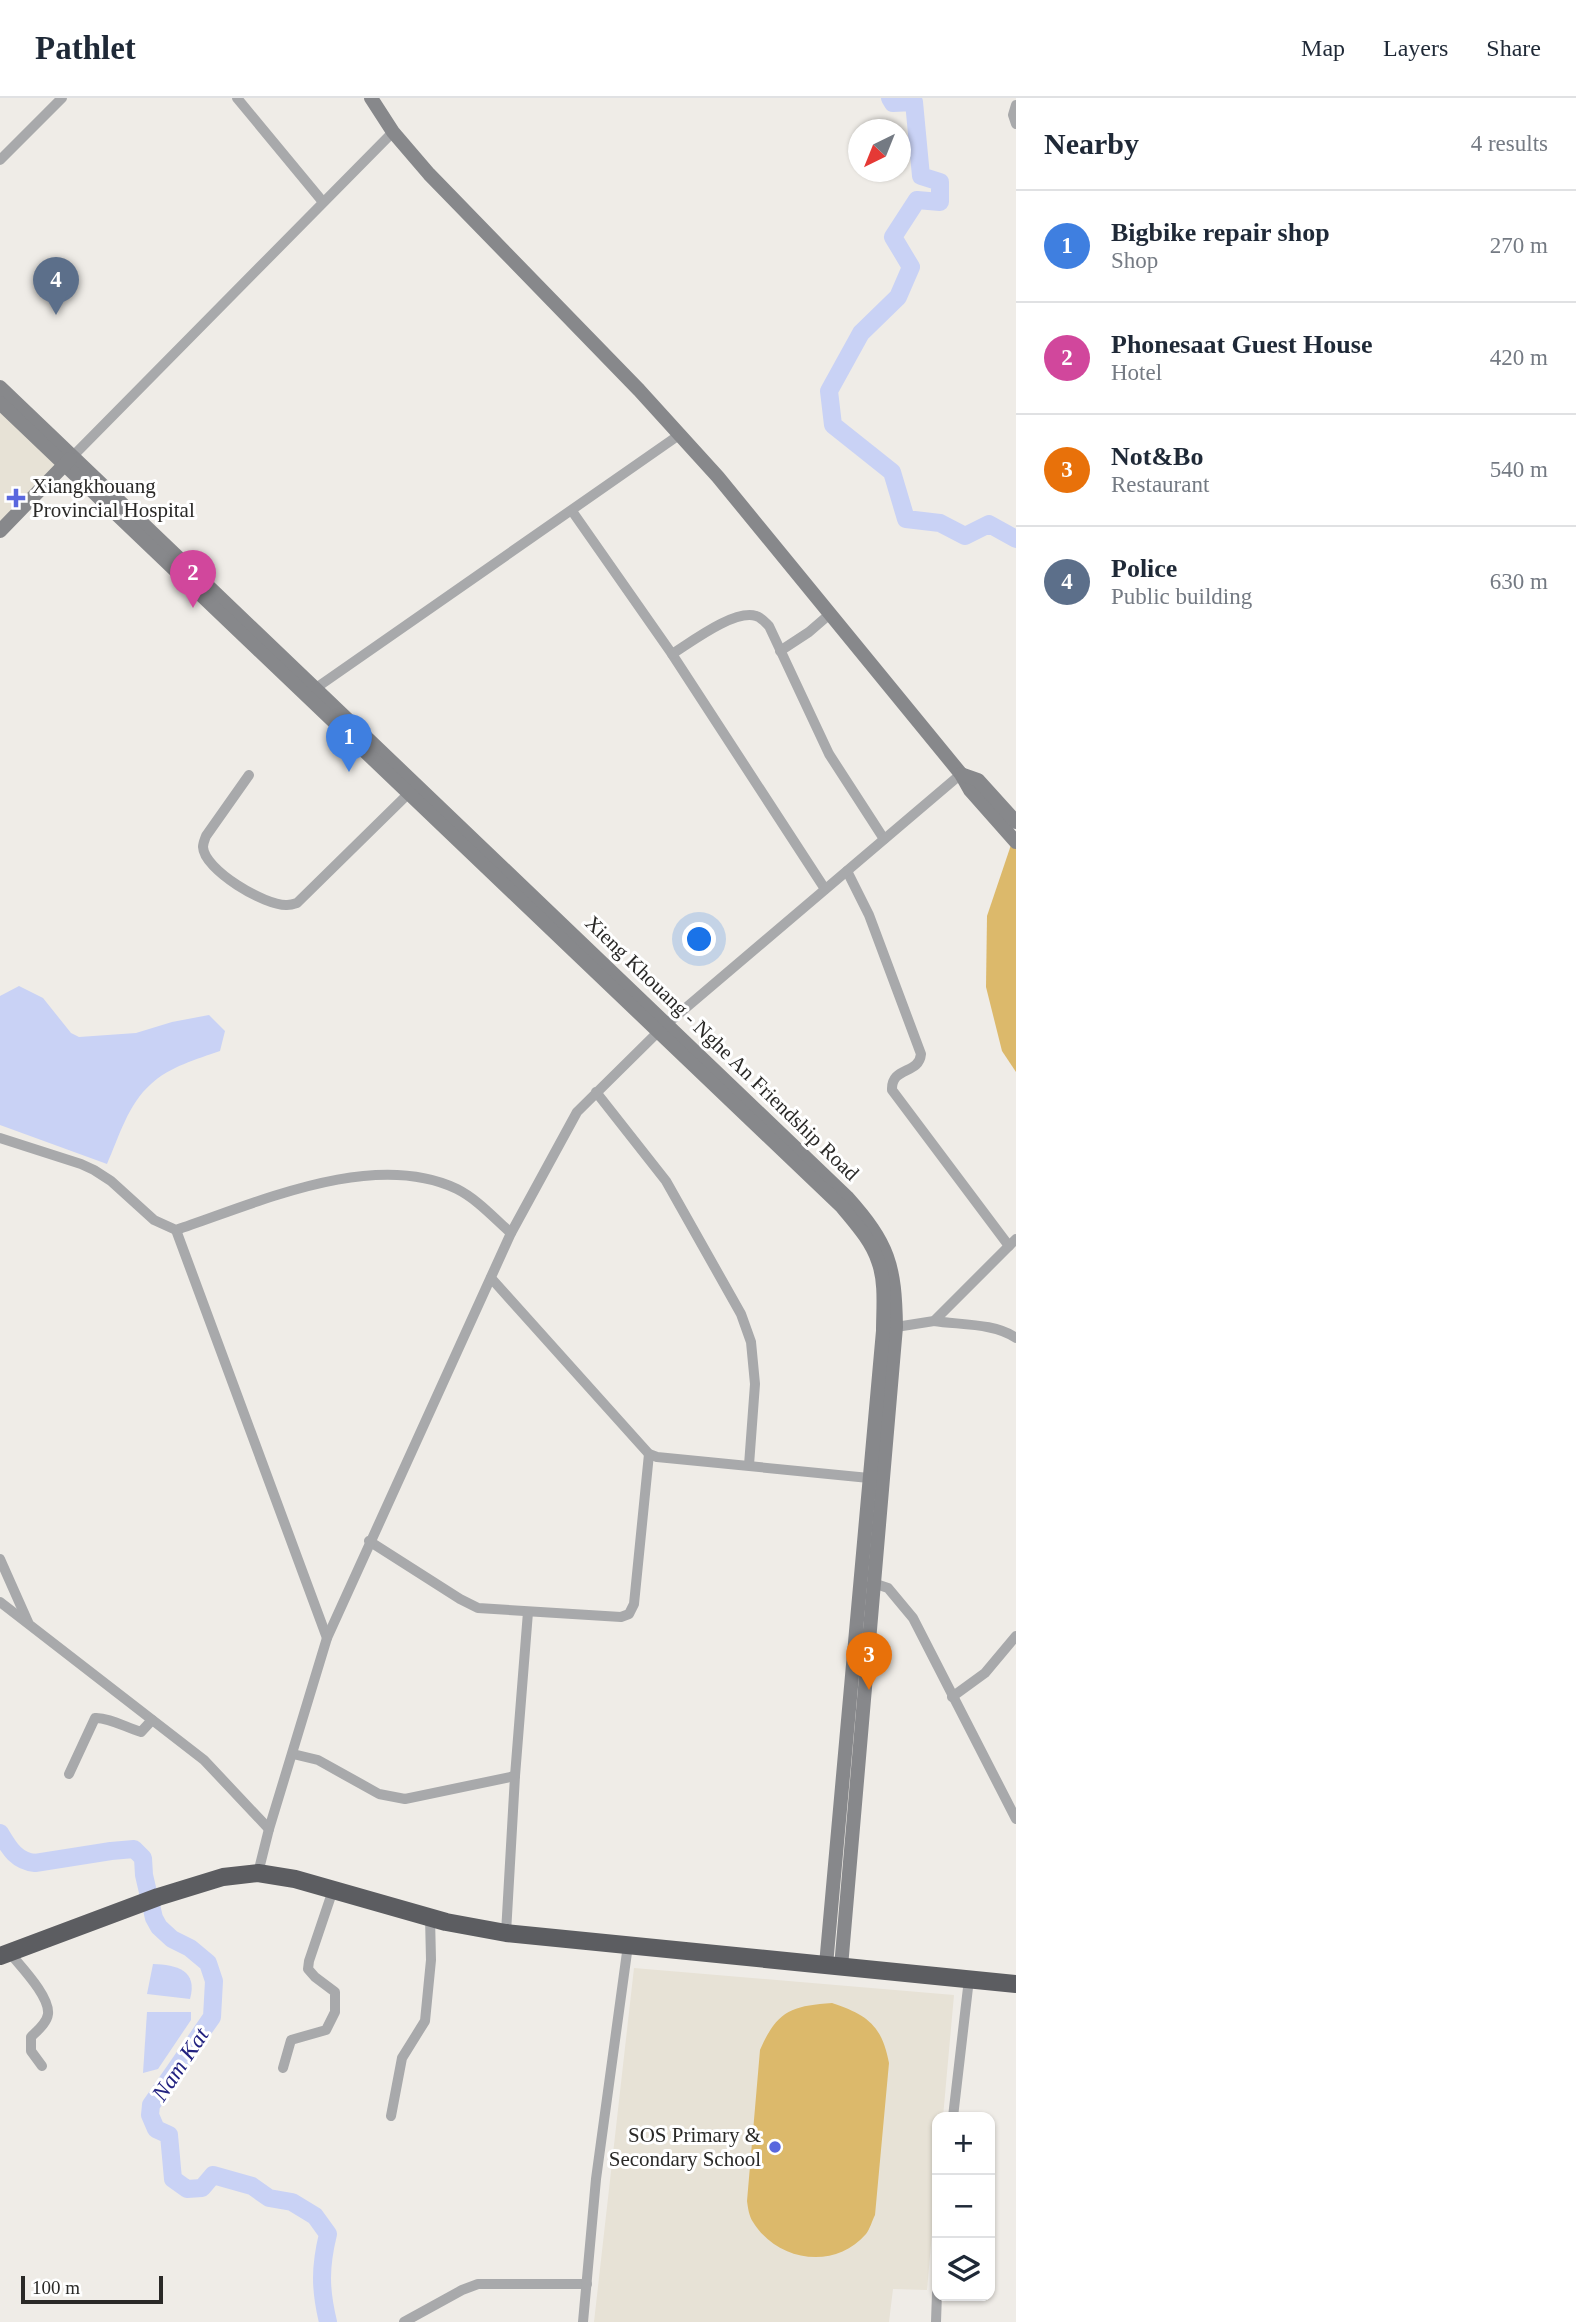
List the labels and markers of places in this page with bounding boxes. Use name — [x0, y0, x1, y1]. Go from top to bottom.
pin: 4 — [33, 257, 79, 315]
place label: Xiangkhouang Provincial Hospital — [32, 474, 195, 522]
marker: Xiangkhouang Provincial Hospital — [6, 488, 26, 508]
pin: 2 — [170, 550, 216, 608]
pin: 1 — [326, 714, 372, 772]
pin: 3 — [846, 1632, 892, 1690]
place label: SOS Primary & Secondary School — [609, 2123, 761, 2171]
marker: SOS Primary & Secondary School — [767, 2139, 783, 2155]

